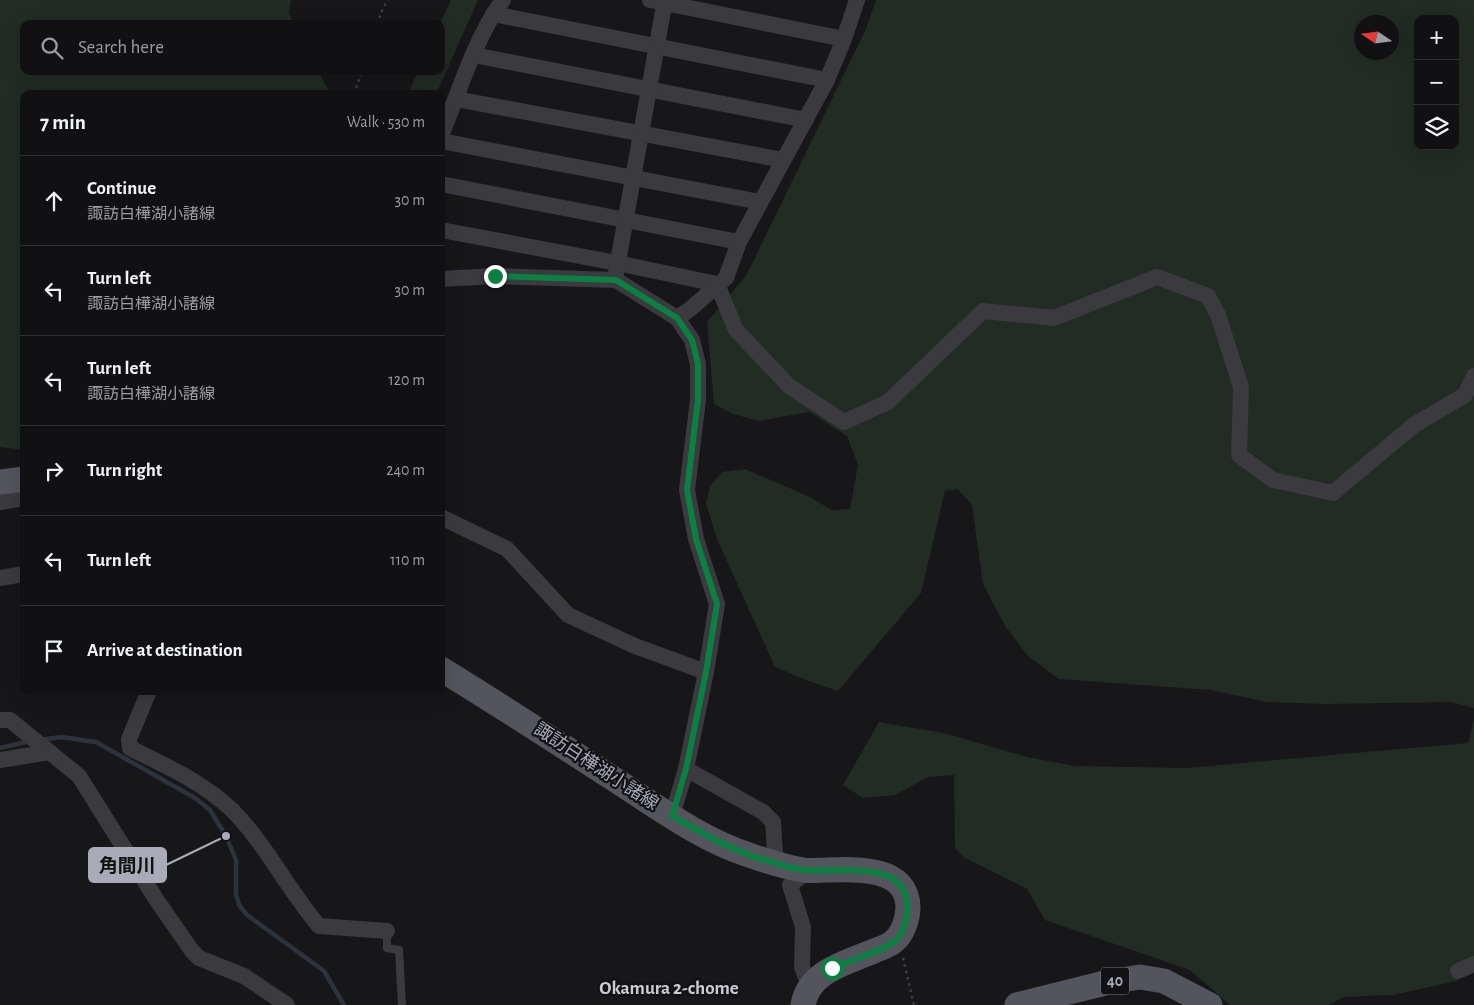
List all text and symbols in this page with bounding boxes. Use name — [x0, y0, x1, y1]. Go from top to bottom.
north arrow — [1354, 15, 1399, 60]
map controls — [1414, 15, 1459, 150]
button: + — [1414, 15, 1459, 60]
search box — [20, 20, 445, 75]
icon: search — [38, 34, 66, 62]
text: Search here — [78, 38, 164, 57]
button: − — [1414, 60, 1459, 105]
button: layers — [1414, 105, 1459, 150]
text: 7 min — [40, 112, 86, 133]
text: Walk · 530 m — [347, 114, 425, 130]
text: Continue — [87, 179, 156, 198]
icon: ahead — [40, 187, 68, 215]
text: 30 m — [395, 192, 425, 208]
text: 諏訪白樺湖小諸線 — [87, 206, 215, 222]
route end — [484, 265, 507, 288]
text: Turn left — [87, 269, 151, 288]
icon: left — [40, 277, 68, 305]
text: 30 m — [395, 282, 425, 298]
text: 諏訪白樺湖小諸線 — [87, 296, 215, 312]
text: Turn left — [87, 359, 151, 378]
icon: left — [40, 367, 68, 395]
text: 120 m — [388, 372, 425, 388]
text: 諏訪白樺湖小諸線 — [87, 386, 215, 402]
icon: right — [40, 457, 68, 485]
text: Turn right — [87, 461, 162, 480]
text: 240 m — [386, 462, 425, 478]
icon: left — [40, 547, 68, 575]
text: Turn left — [87, 551, 151, 570]
text: 110 m — [390, 552, 425, 568]
icon: arrive — [40, 637, 68, 665]
text: Arrive at destination — [87, 641, 243, 660]
street label: 諏訪白樺湖小諸線 — [531, 719, 662, 814]
callout: 角間川 — [89, 848, 166, 882]
text: 角間川 — [98, 855, 156, 876]
route start — [821, 957, 844, 980]
road number: 40 — [1101, 968, 1129, 994]
district label: Okamura 2-chome — [599, 979, 739, 998]

